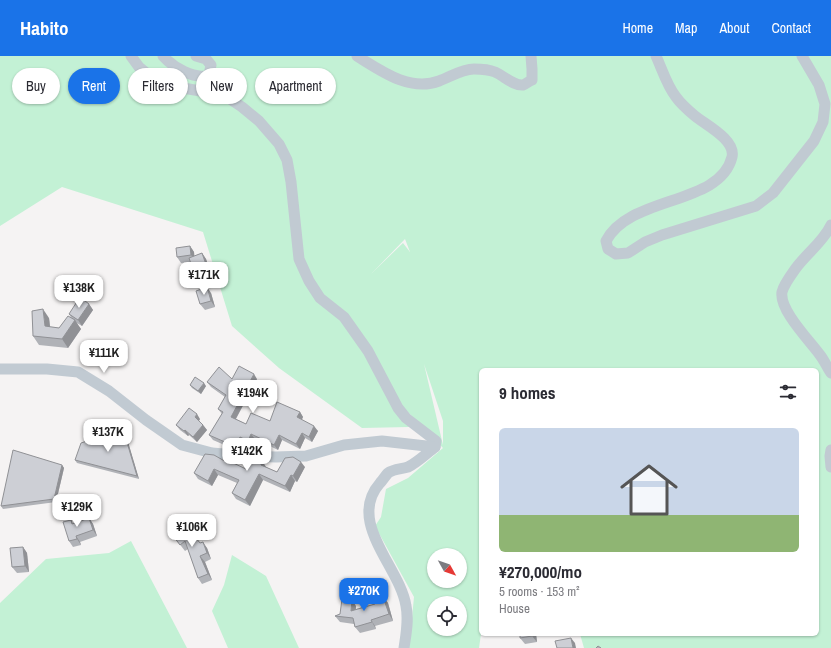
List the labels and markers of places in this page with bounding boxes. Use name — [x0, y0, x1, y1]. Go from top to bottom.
pin: ¥171K — [176, 262, 232, 296]
pin: ¥138K — [51, 275, 107, 309]
pin: ¥111K — [76, 340, 132, 374]
pin: ¥194K — [225, 380, 281, 414]
pin: ¥137K — [80, 419, 136, 453]
pin: ¥142K — [219, 438, 275, 472]
pin: ¥129K — [49, 494, 105, 528]
pin: ¥106K — [164, 514, 220, 548]
pin: ¥270K — [336, 578, 392, 612]

